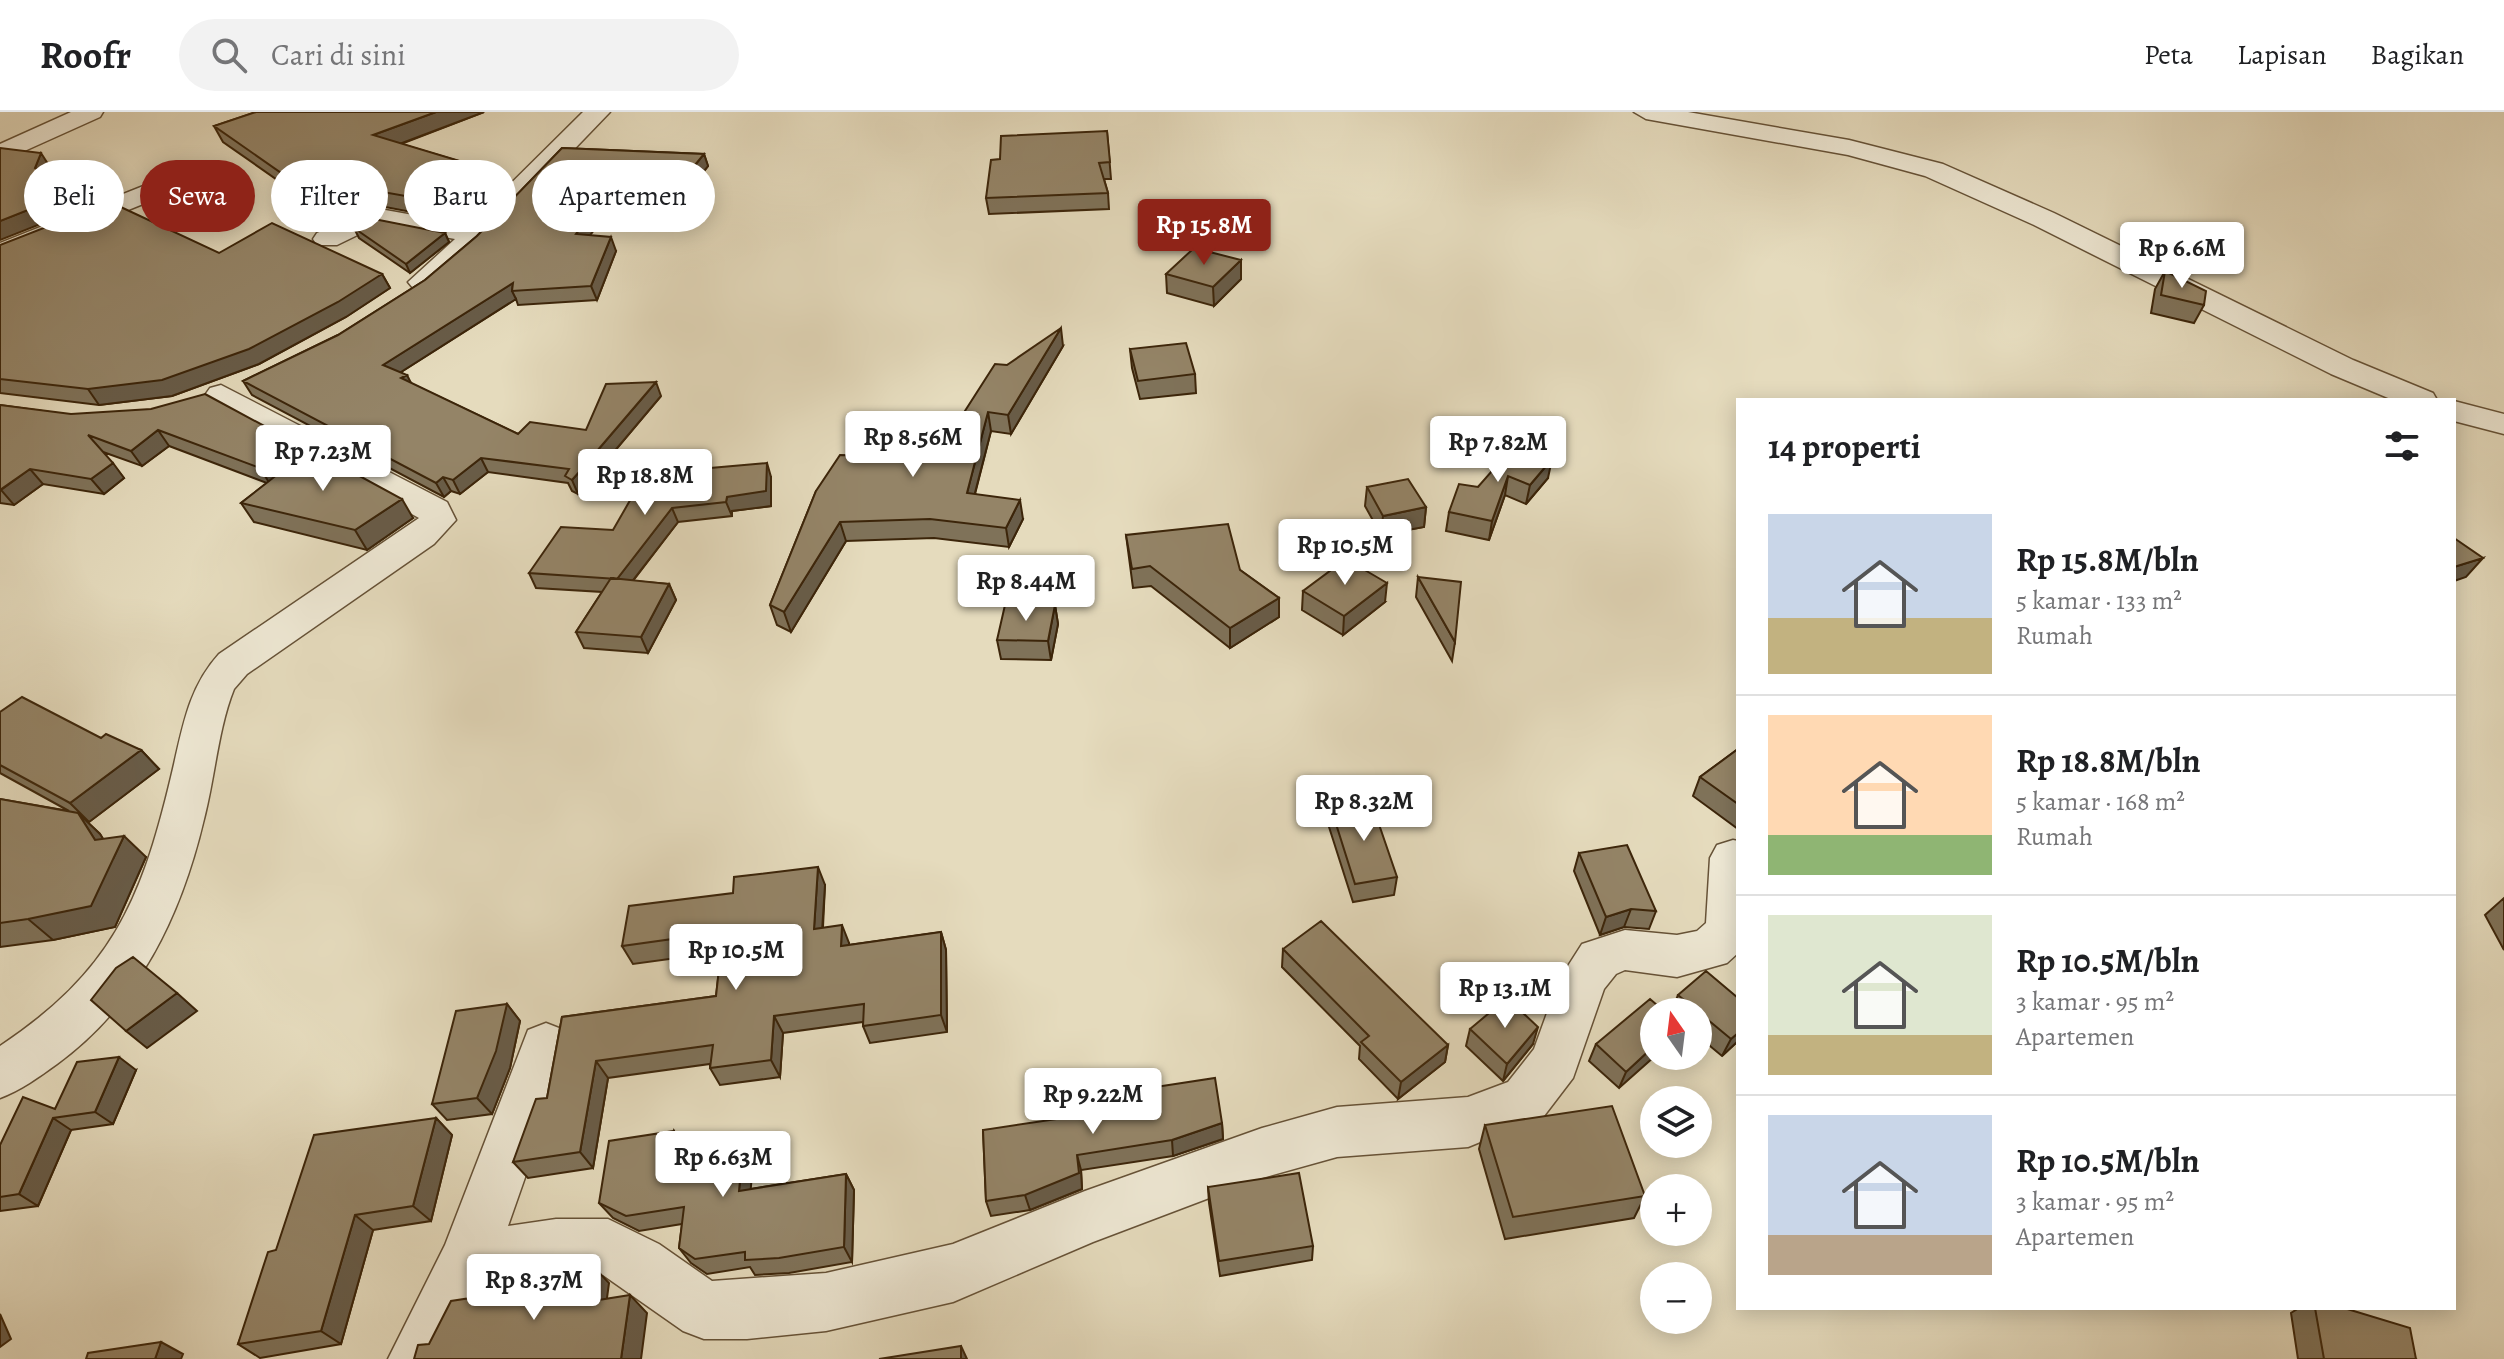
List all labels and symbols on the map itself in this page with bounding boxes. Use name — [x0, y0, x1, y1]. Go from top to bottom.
pin: Rp 15.8M — [1121, 199, 1287, 267]
pin: Rp 6.6M — [2108, 222, 2256, 290]
pin: Rp 8.56M — [830, 411, 996, 479]
pin: Rp 7.82M — [1415, 416, 1581, 484]
pin: Rp 7.23M — [240, 425, 406, 493]
pin: Rp 18.8M — [562, 449, 728, 517]
pin: Rp 10.5M — [1262, 519, 1428, 587]
pin: Rp 8.44M — [943, 555, 1109, 623]
pin: Rp 8.32M — [1281, 775, 1447, 843]
pin: Rp 10.5M — [653, 924, 819, 992]
pin: Rp 13.1M — [1422, 962, 1588, 1030]
north arrow — [1640, 998, 1712, 1070]
pin: Rp 9.22M — [1010, 1068, 1176, 1136]
pin: Rp 6.63M — [640, 1131, 806, 1199]
pin: Rp 8.37M — [451, 1254, 617, 1322]

